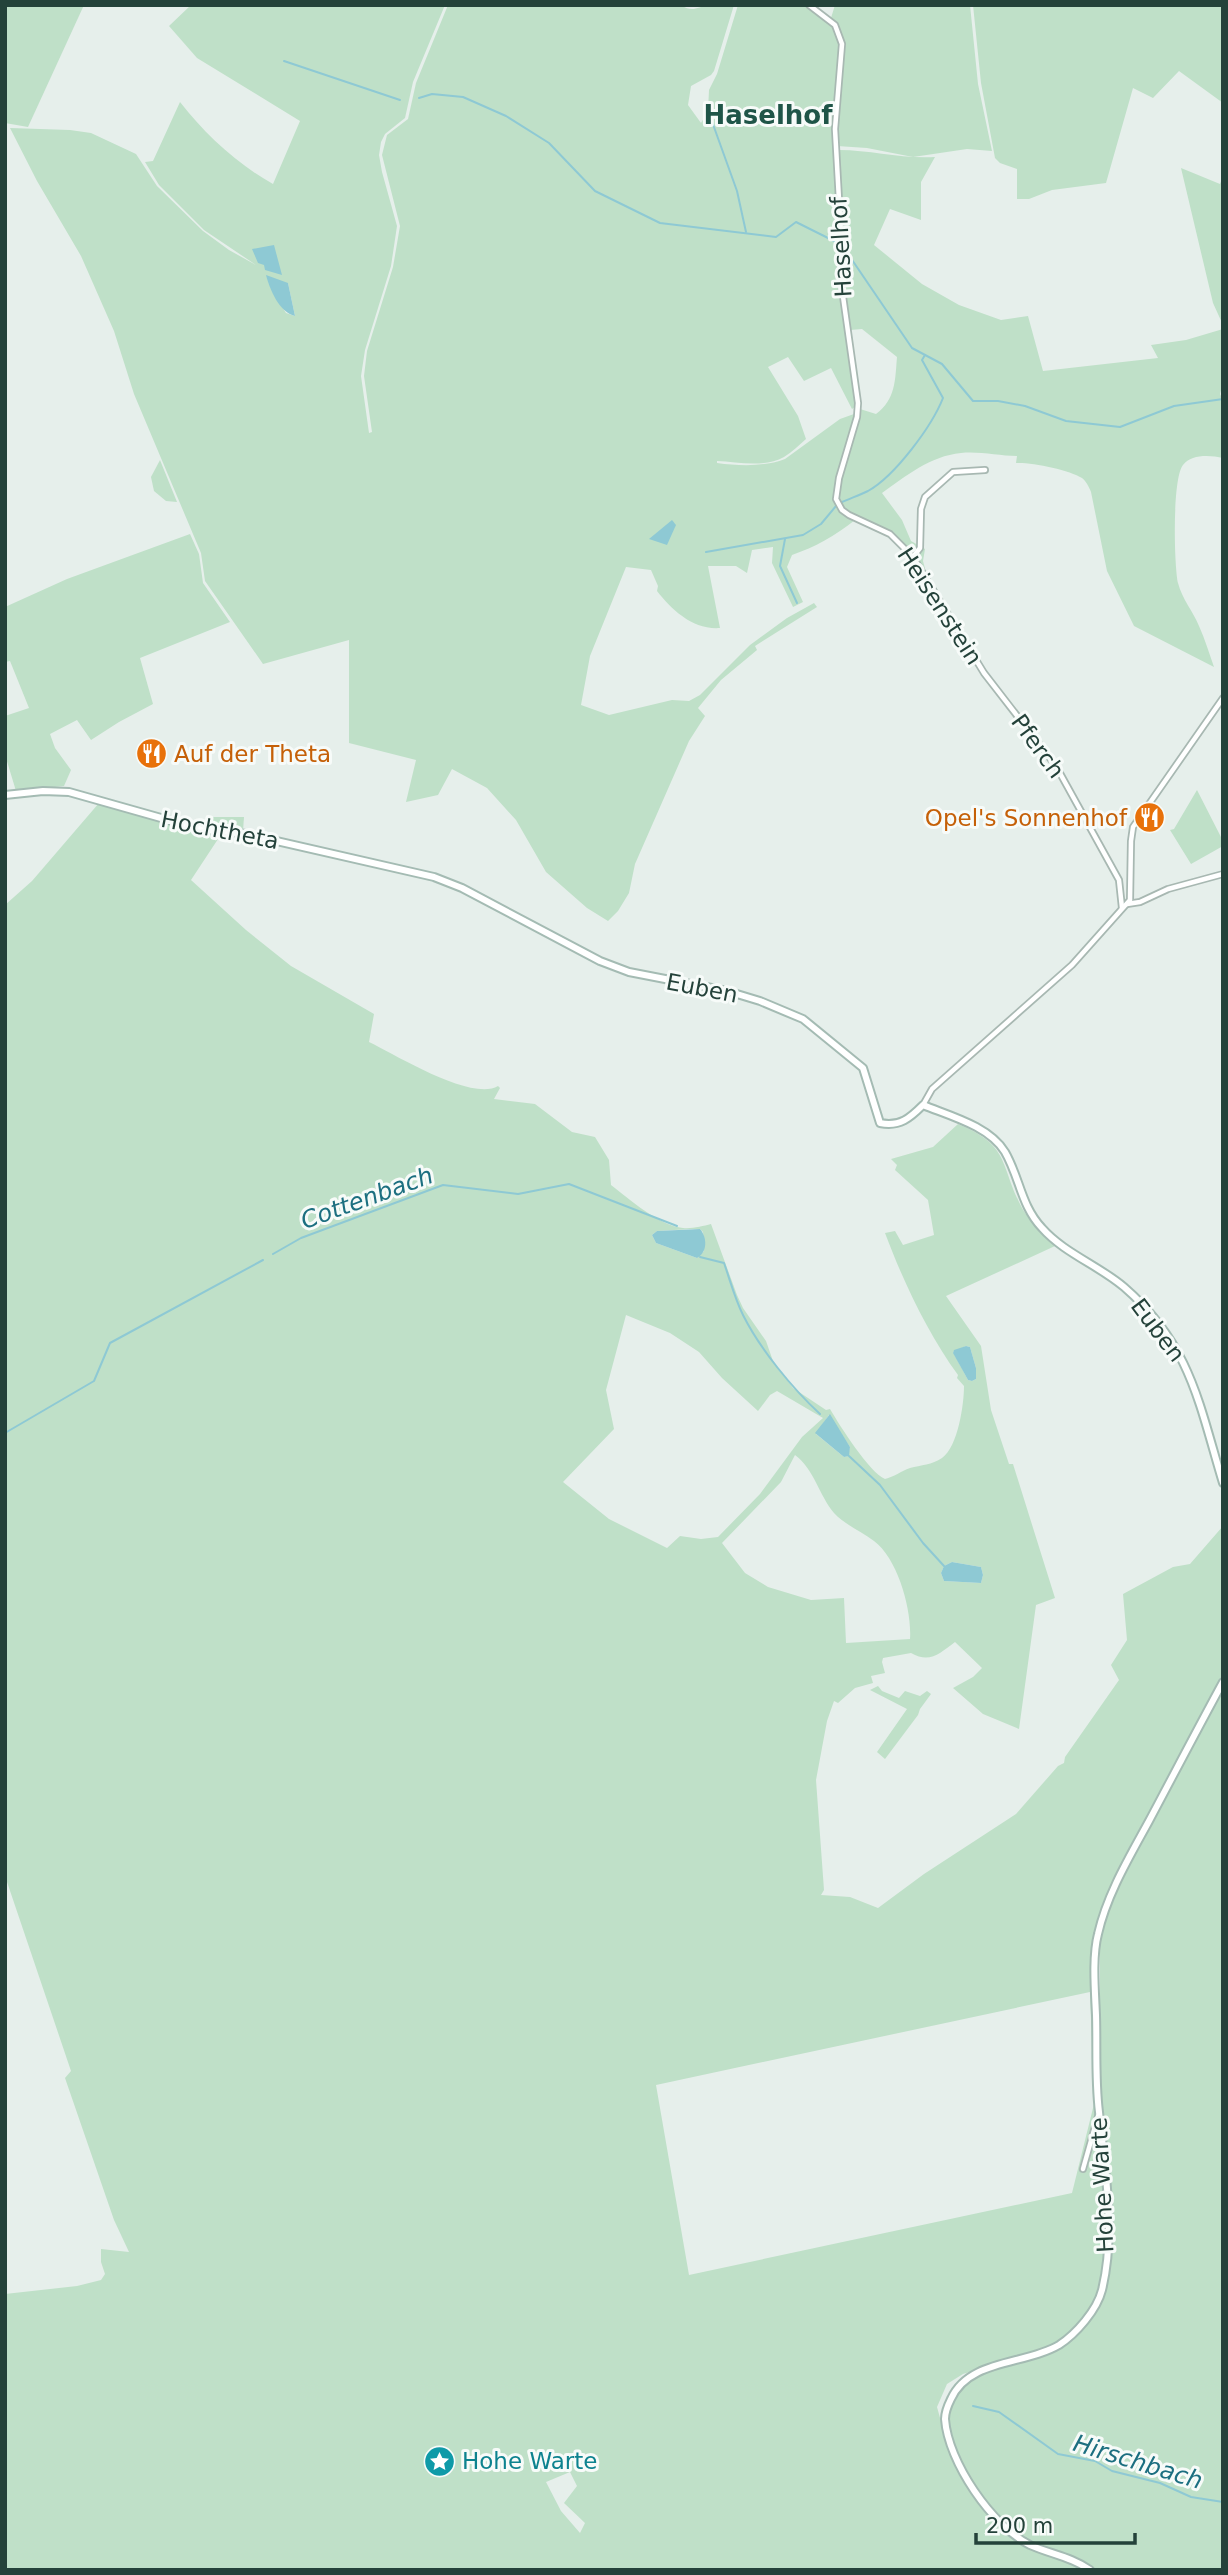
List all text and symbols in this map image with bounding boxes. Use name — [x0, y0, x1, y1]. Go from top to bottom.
district label: Haselhof — [703, 100, 833, 130]
street label: Haselhof — [825, 195, 857, 298]
street label: Heisenstein — [892, 542, 988, 670]
street label: Pferch — [1006, 709, 1070, 783]
restaurant icon: Auf der Theta — [134, 737, 168, 771]
place label: Auf der Theta — [174, 741, 331, 767]
restaurant icon: Opel's Sonnenhof — [1133, 801, 1167, 835]
place label: Opel's Sonnenhof — [925, 805, 1128, 831]
street label: Hochtheta — [159, 806, 281, 854]
street label: Euben — [664, 968, 740, 1008]
water label: Cottenbach — [297, 1161, 437, 1235]
street label: Euben — [1126, 1293, 1190, 1367]
street label: Hohe Warte — [1085, 2117, 1119, 2253]
water label: Hirschbach — [1070, 2429, 1206, 2495]
place icon: Hohe Warte — [422, 2444, 456, 2478]
place label: Hohe Warte — [462, 2448, 597, 2474]
scale bar — [976, 2502, 1135, 2546]
text: 200 m — [986, 2514, 1053, 2538]

